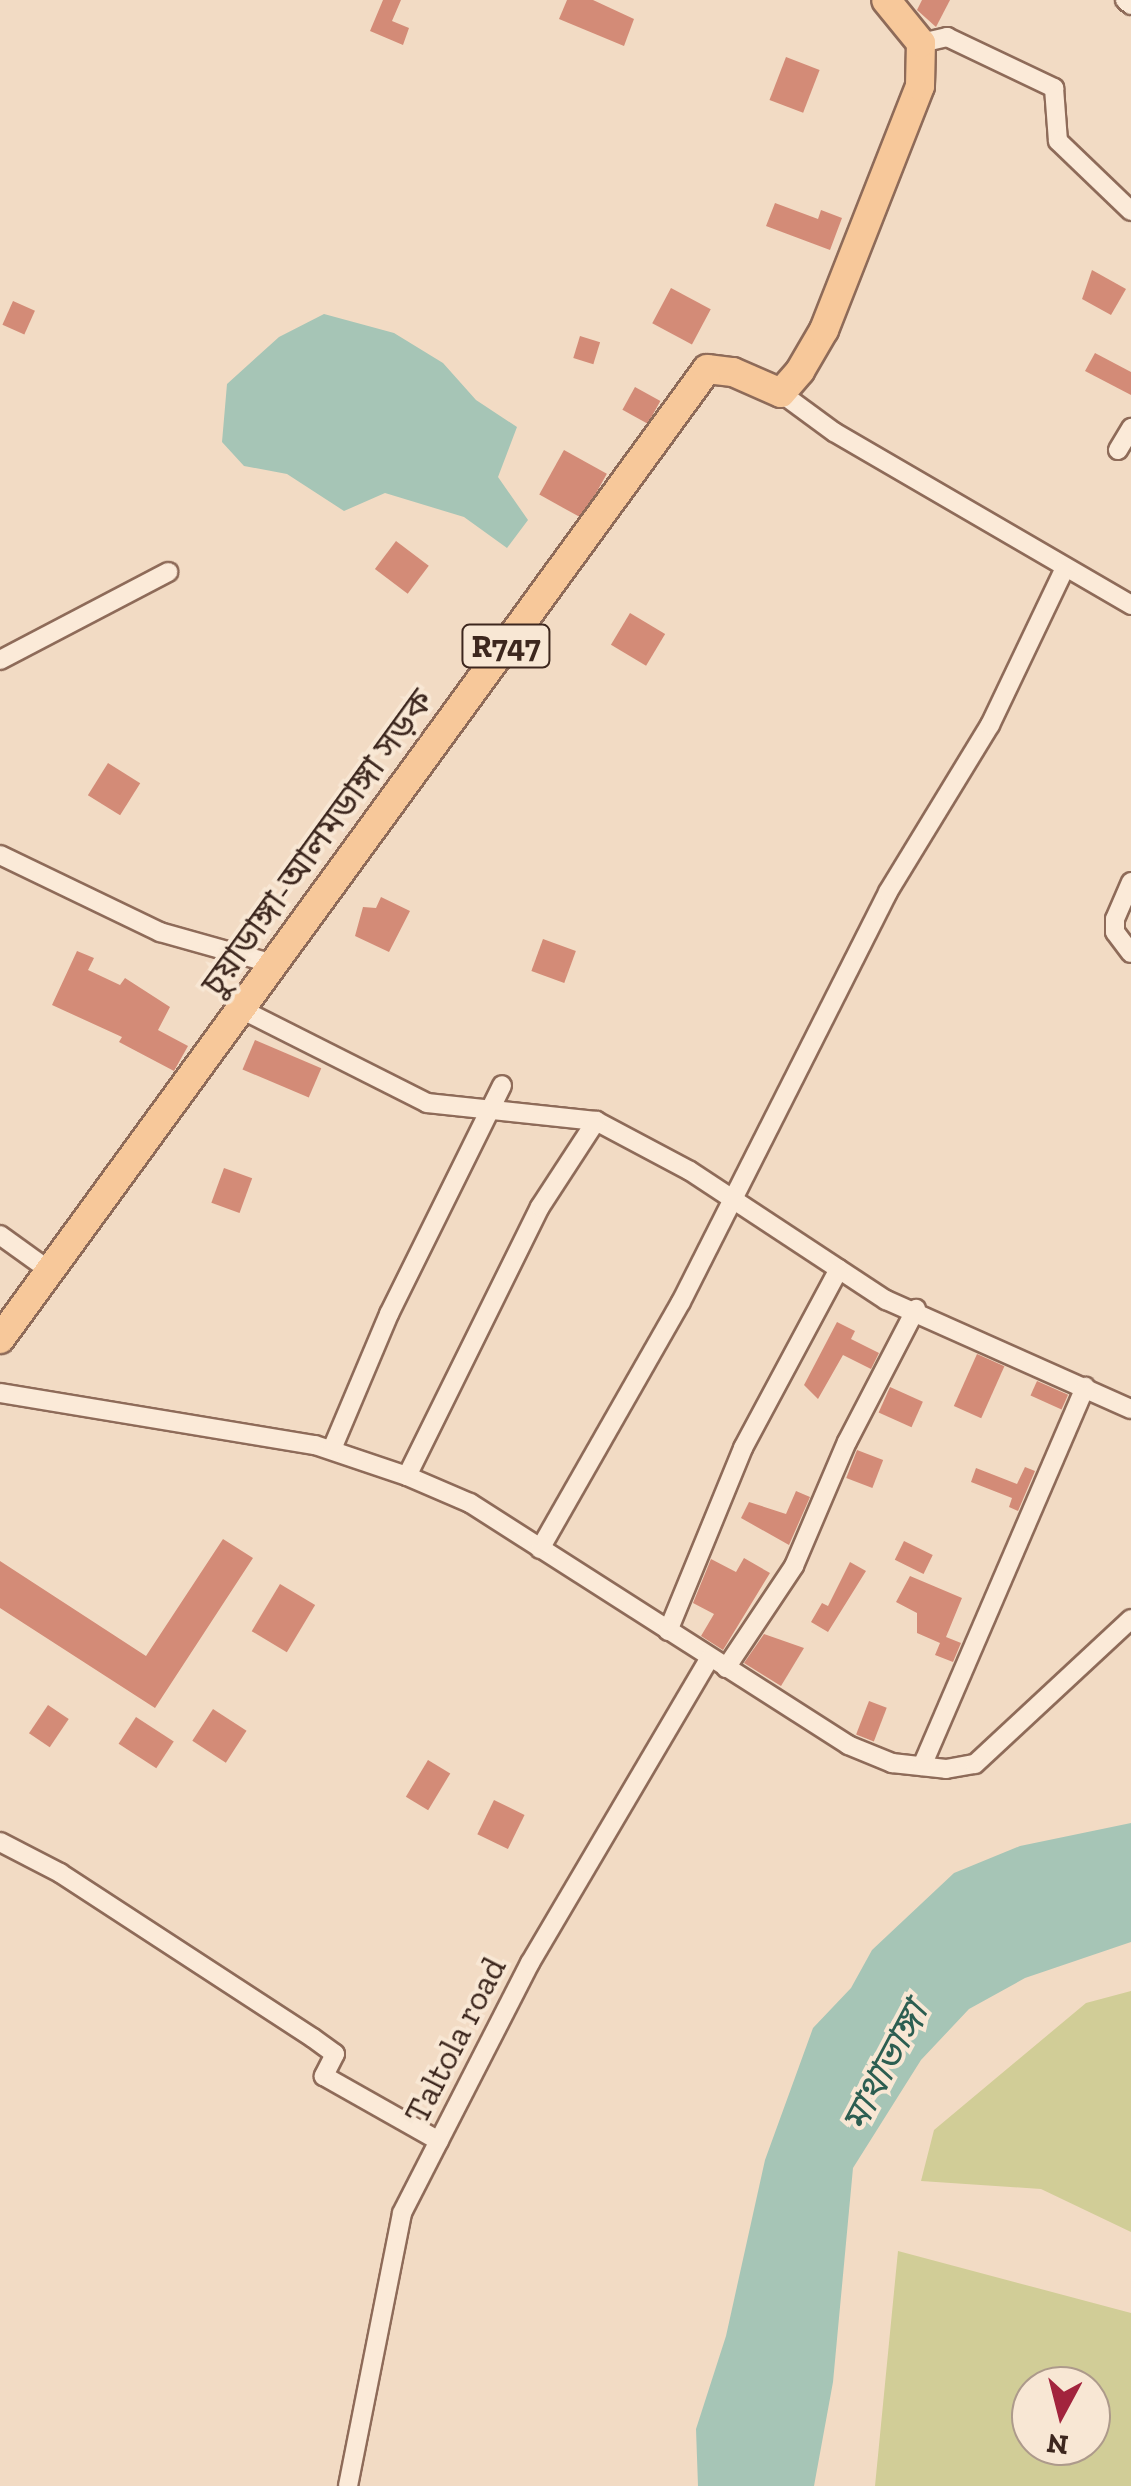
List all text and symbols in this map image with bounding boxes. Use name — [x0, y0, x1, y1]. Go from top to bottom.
road number: R747 — [461, 619, 551, 673]
street label: চুয়াডাঙ্গা-আলমডাঙ্গা সড়ক — [192, 681, 442, 1003]
street label: Taltola road — [395, 1950, 515, 2130]
water label: মাথাভাঙ্গা — [832, 1994, 938, 2140]
north arrow — [1011, 2366, 1111, 2466]
text: N — [1045, 2427, 1070, 2462]

